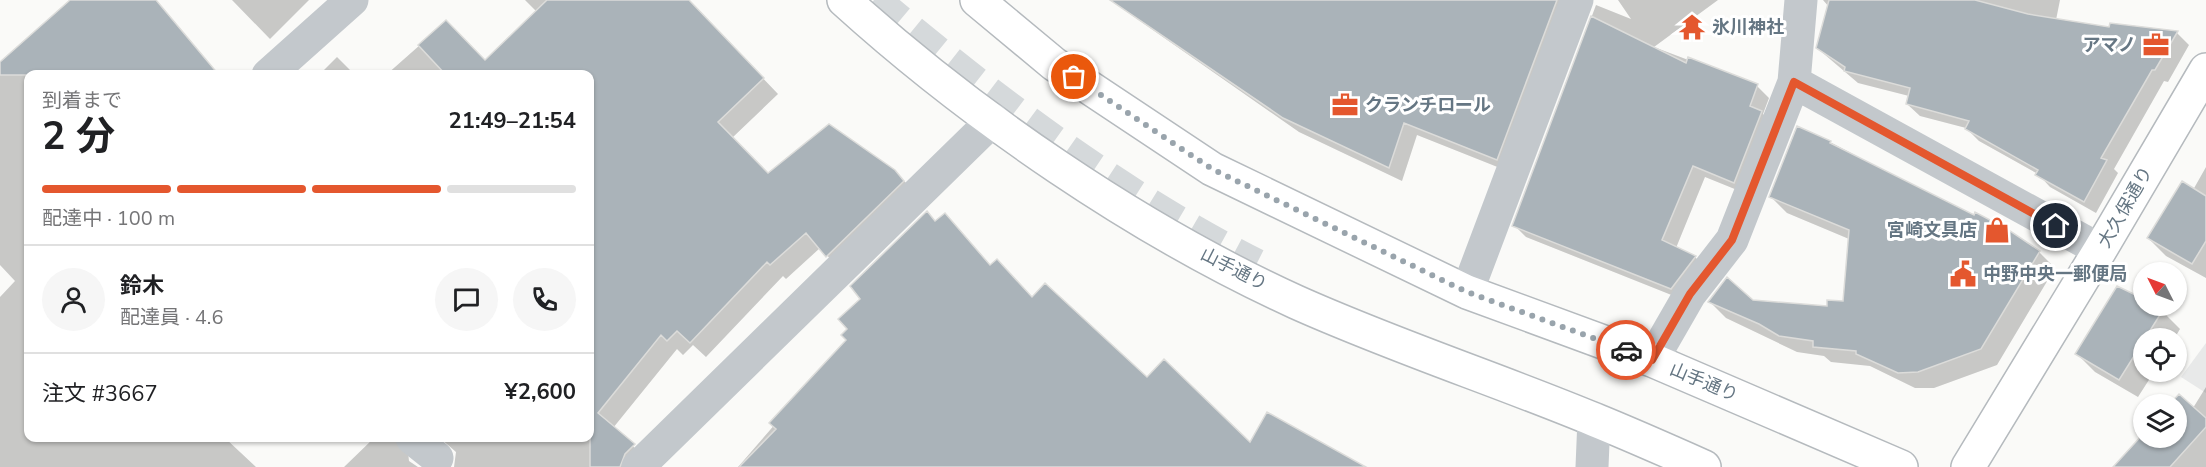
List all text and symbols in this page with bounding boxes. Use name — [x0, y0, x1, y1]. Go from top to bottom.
temple icon: 氷川神社 — [1677, 12, 1707, 42]
place label: 氷川神社 — [1712, 15, 1784, 39]
office icon: アマノ — [2141, 30, 2171, 60]
place label: アマノ — [2083, 33, 2136, 57]
pin — [1048, 51, 1099, 102]
icon: bag — [1057, 60, 1090, 93]
text: 到着まで — [42, 87, 122, 114]
office icon: クランチロール — [1330, 90, 1360, 120]
place label: クランチロール — [1365, 93, 1491, 117]
text: 21:49–21:54 — [448, 106, 576, 136]
text: 2 分 — [42, 110, 115, 163]
street label: 大久保通り — [2092, 162, 2158, 252]
pin — [2030, 200, 2081, 251]
text: 配達中 · 100 m — [42, 205, 175, 232]
icon: home — [2039, 209, 2072, 242]
shop icon: 宮崎文具店 — [1982, 215, 2012, 245]
place label: 宮崎文具店 — [1887, 218, 1977, 242]
street label: 山手通り — [1196, 242, 1272, 296]
public building icon: 中野中央一郵便局 — [1948, 259, 1978, 289]
place label: 中野中央一郵便局 — [1983, 262, 2127, 286]
north arrow — [2133, 262, 2187, 316]
map controls — [2133, 262, 2187, 448]
button: person — [42, 268, 105, 331]
button: chat — [435, 268, 498, 331]
button: phone — [513, 268, 576, 331]
text: 鈴木 — [120, 271, 164, 301]
text: 配達員 · 4.6 — [120, 304, 223, 331]
courier — [1596, 320, 1656, 380]
button: locate — [2133, 328, 2187, 382]
icon: car — [1610, 334, 1643, 367]
street label: 山手通り — [1666, 357, 1742, 407]
text: ¥2,600 — [505, 377, 576, 407]
text: 注文 #3667 — [42, 379, 158, 409]
button: layers — [2133, 394, 2187, 448]

